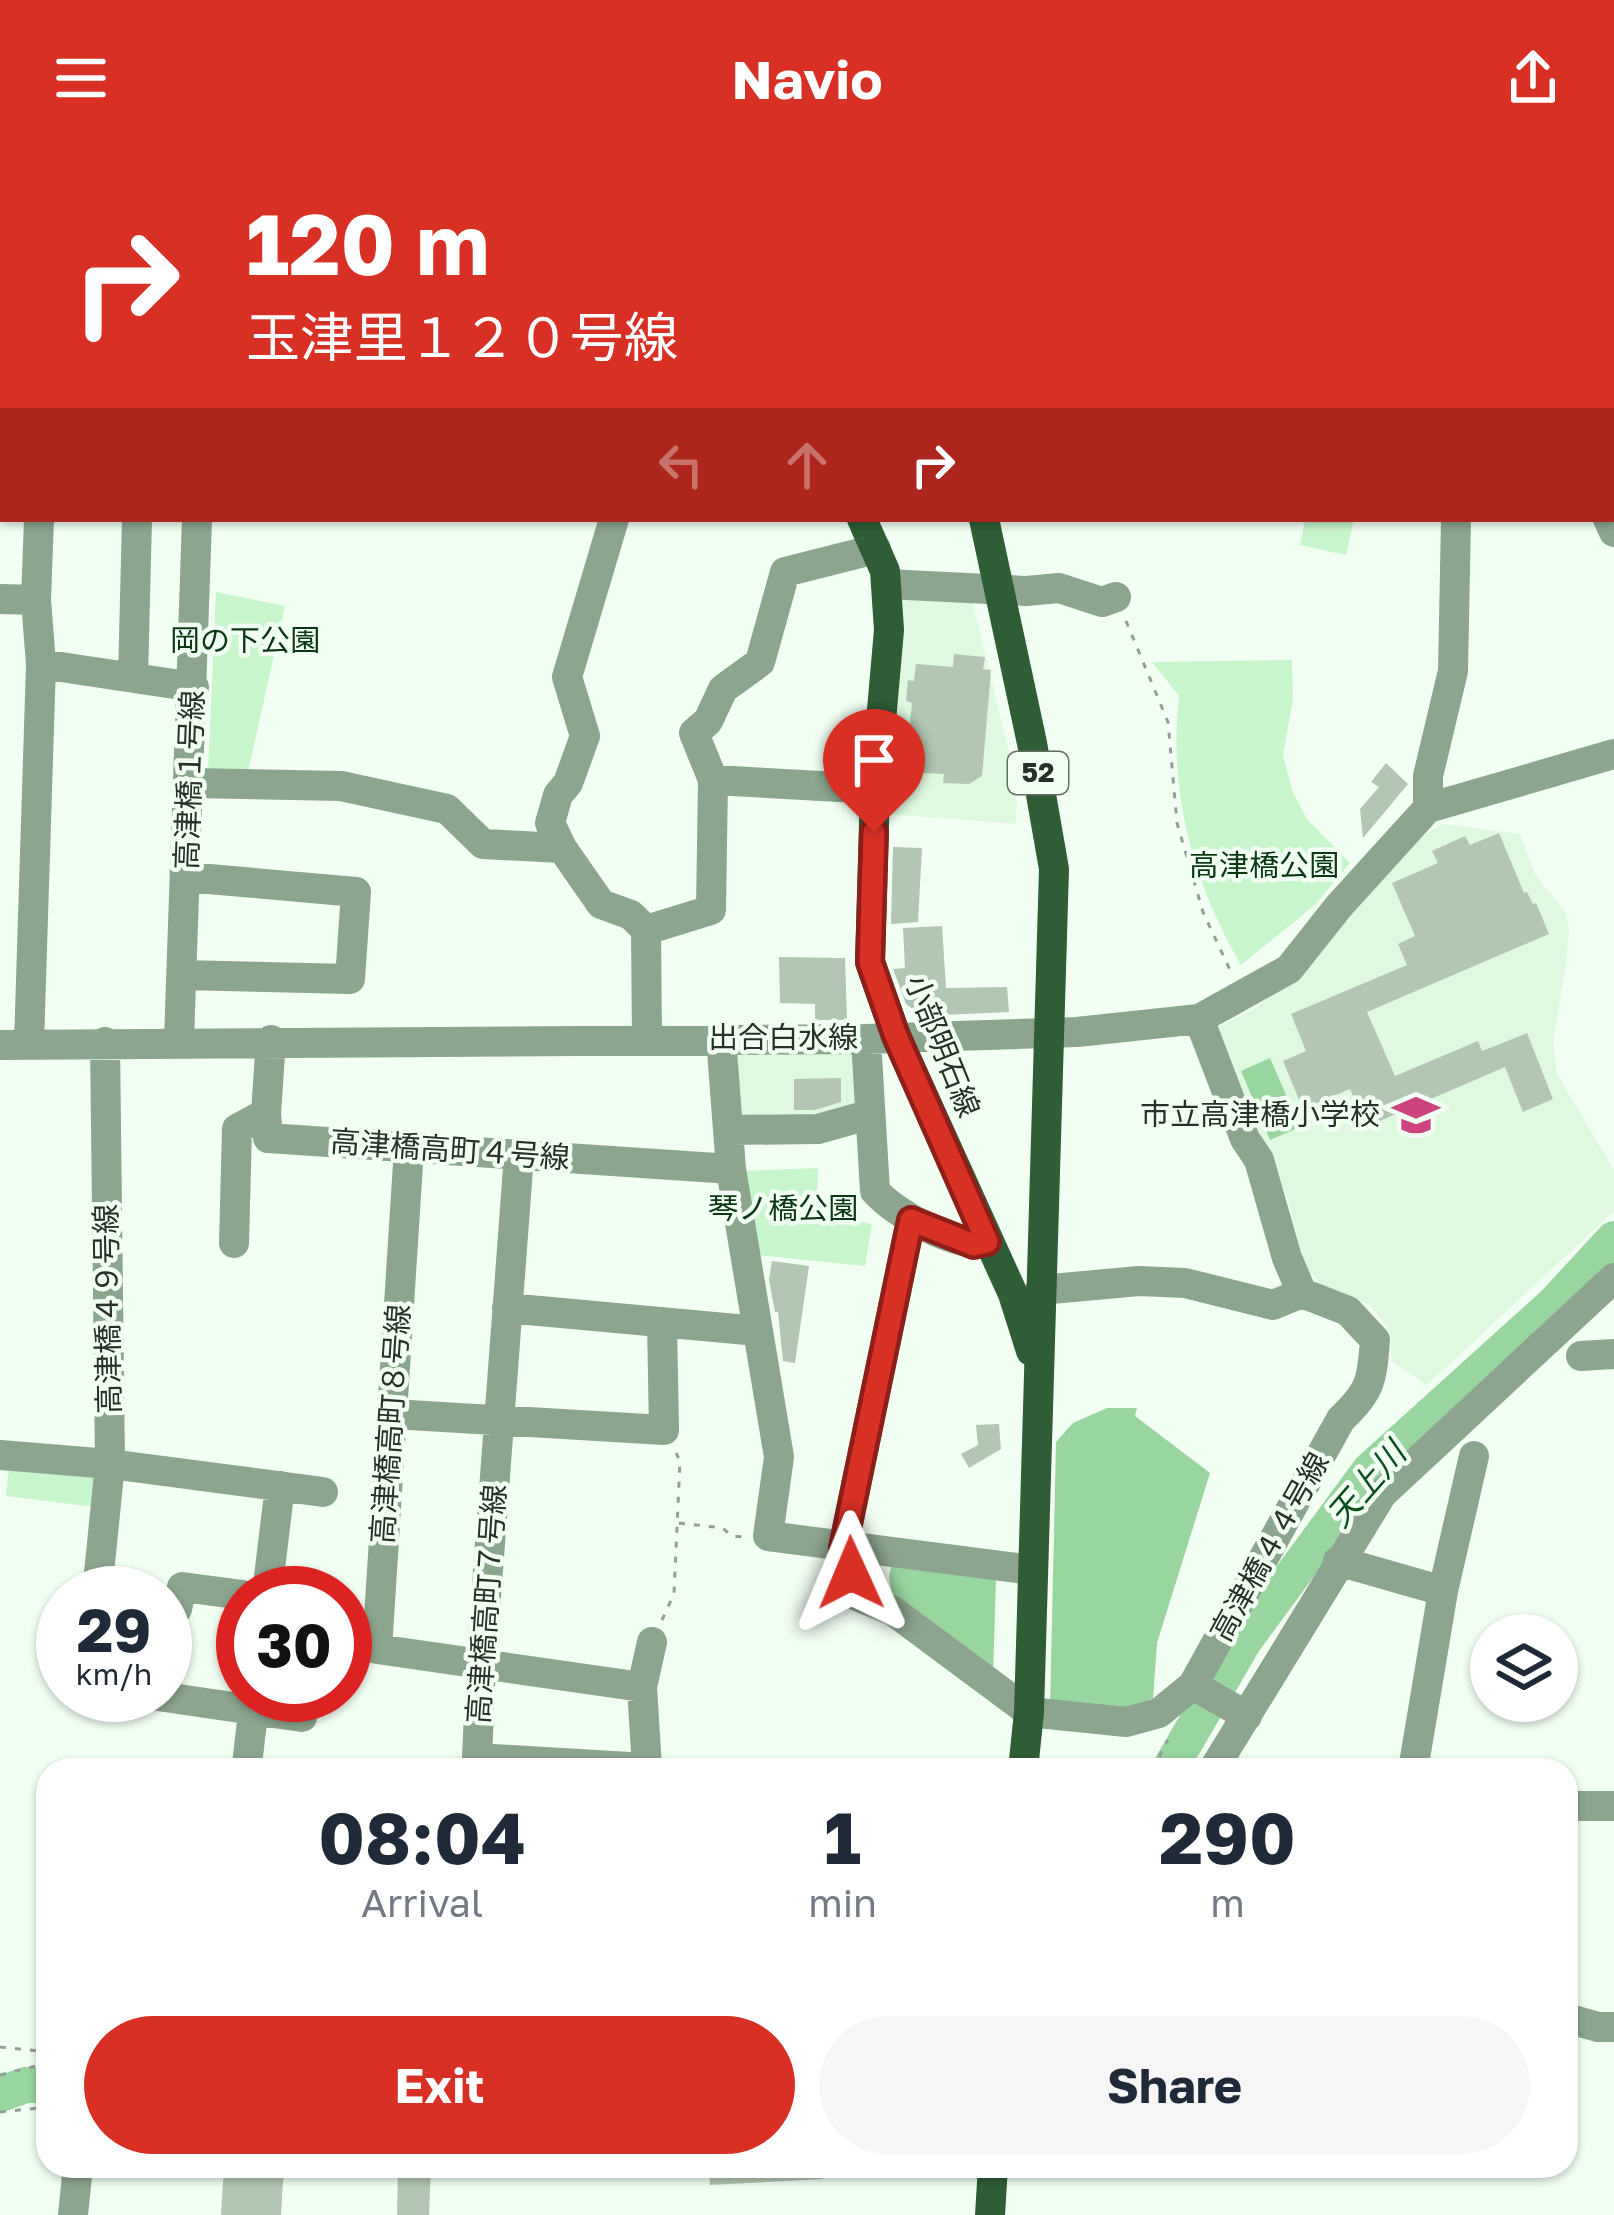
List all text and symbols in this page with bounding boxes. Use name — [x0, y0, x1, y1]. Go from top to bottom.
icon: menu — [48, 45, 114, 111]
icon: share — [1500, 45, 1566, 111]
text: Navio — [731, 46, 883, 111]
text: 120 m — [246, 193, 490, 293]
icon: right — [48, 204, 204, 360]
text: 玉津里１２０号線 — [246, 304, 678, 369]
icon: left — [648, 432, 714, 498]
icon: ahead — [774, 432, 840, 498]
icon: right — [900, 432, 966, 498]
park label: 岡の下公園 — [170, 622, 320, 658]
street label: 高津橋１号線 — [168, 689, 210, 871]
pin — [823, 709, 925, 832]
icon: arrive — [841, 727, 907, 793]
road number: 52 — [1008, 752, 1068, 794]
park label: 高津橋公園 — [1189, 847, 1339, 883]
street label: 小部明石線 — [898, 969, 988, 1122]
street label: 出合白水線 — [708, 1019, 858, 1055]
school or university icon: 市立高津橋小学校 — [1391, 1090, 1441, 1140]
place label: 市立高津橋小学校 — [1140, 1096, 1380, 1132]
street label: 高津橋高町４号線 — [329, 1123, 571, 1175]
park label: 琴ノ橋公園 — [708, 1190, 858, 1226]
street label: 高津橋４９号線 — [87, 1204, 127, 1414]
street label: 高津橋高町８号線 — [364, 1303, 416, 1545]
water label: 天上川 — [1318, 1431, 1415, 1534]
street label: 高津橋４４号線 — [1202, 1446, 1336, 1647]
street label: 高津橋高町７号線 — [460, 1483, 512, 1725]
position arrow — [788, 1510, 914, 1636]
speed limit sign: 30 — [216, 1566, 372, 1722]
text: 29 — [77, 1593, 151, 1665]
map controls — [1470, 1614, 1578, 1722]
button: layers — [1470, 1614, 1578, 1722]
text: km/h — [76, 1656, 152, 1692]
text: 08:04 — [318, 1793, 526, 1880]
text: 1 — [824, 1793, 861, 1880]
text: 290 — [1159, 1793, 1296, 1880]
text: Arrival — [361, 1879, 483, 1926]
text: min — [808, 1879, 877, 1926]
text: m — [1210, 1879, 1245, 1926]
button: Exit — [84, 2016, 795, 2154]
button: Share — [819, 2016, 1530, 2154]

